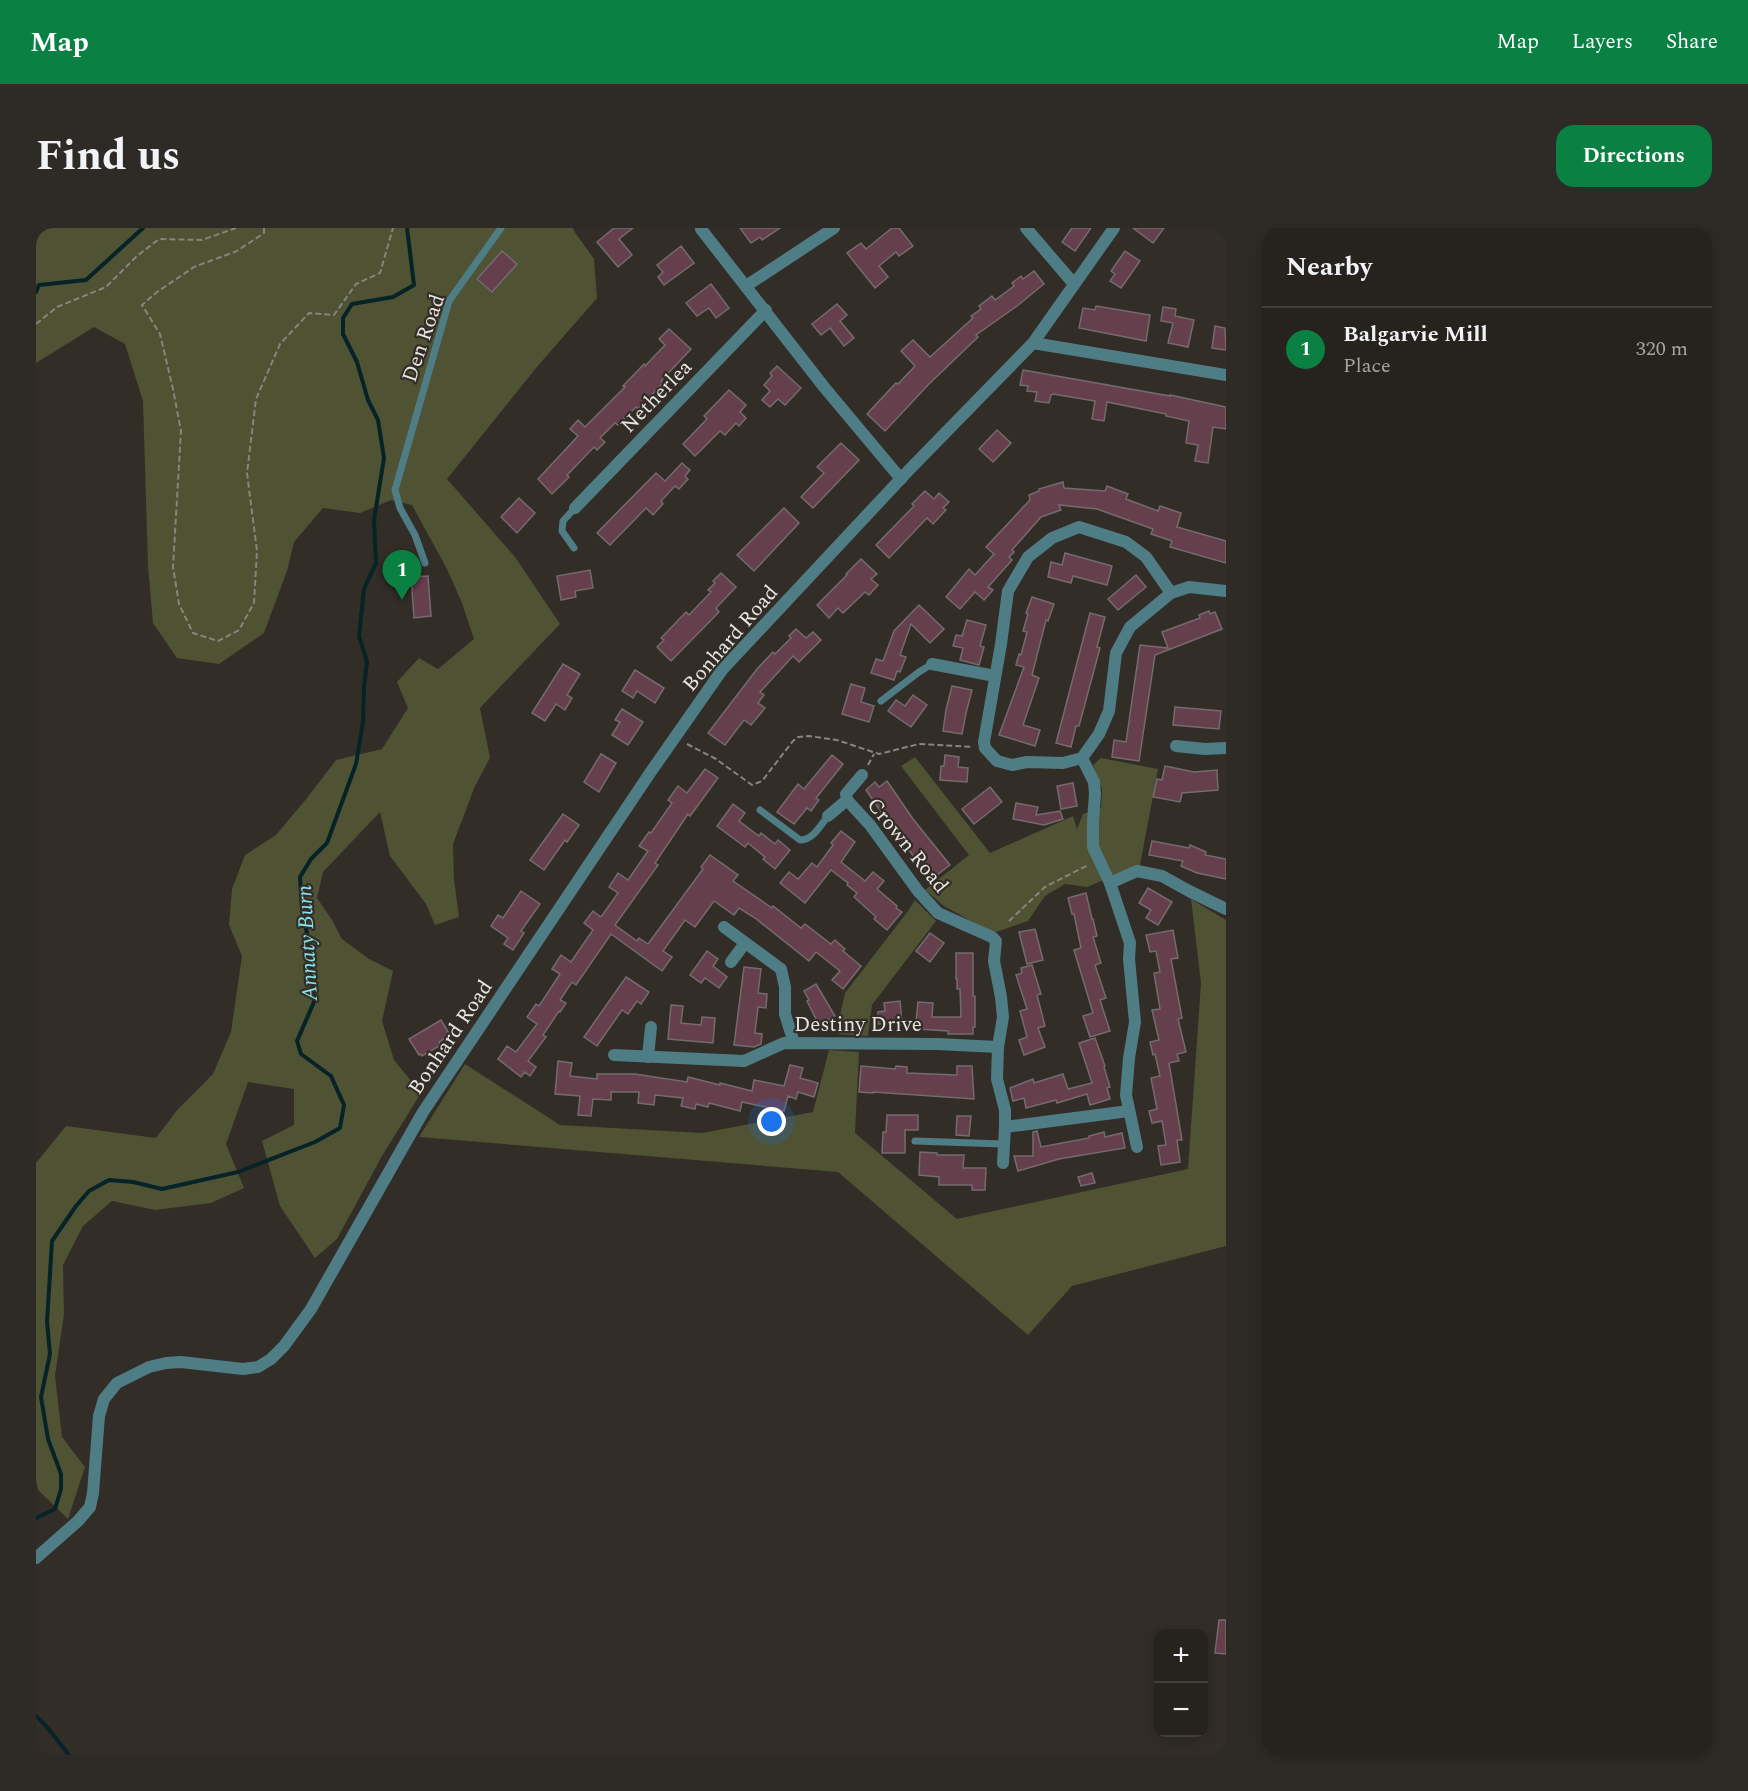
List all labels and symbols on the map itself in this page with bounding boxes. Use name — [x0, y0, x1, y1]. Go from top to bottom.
street label: Den Road — [394, 290, 454, 387]
street label: Netherlea — [613, 352, 701, 441]
pin: 1 — [382, 550, 422, 600]
street label: Bonhard Road — [675, 578, 786, 699]
street label: Crown Road — [858, 791, 956, 901]
water label: Annaty Burn — [288, 884, 327, 1003]
street label: Bonhard Road — [400, 974, 501, 1101]
street label: Destiny Drive — [794, 1009, 922, 1041]
your location — [757, 1107, 786, 1136]

